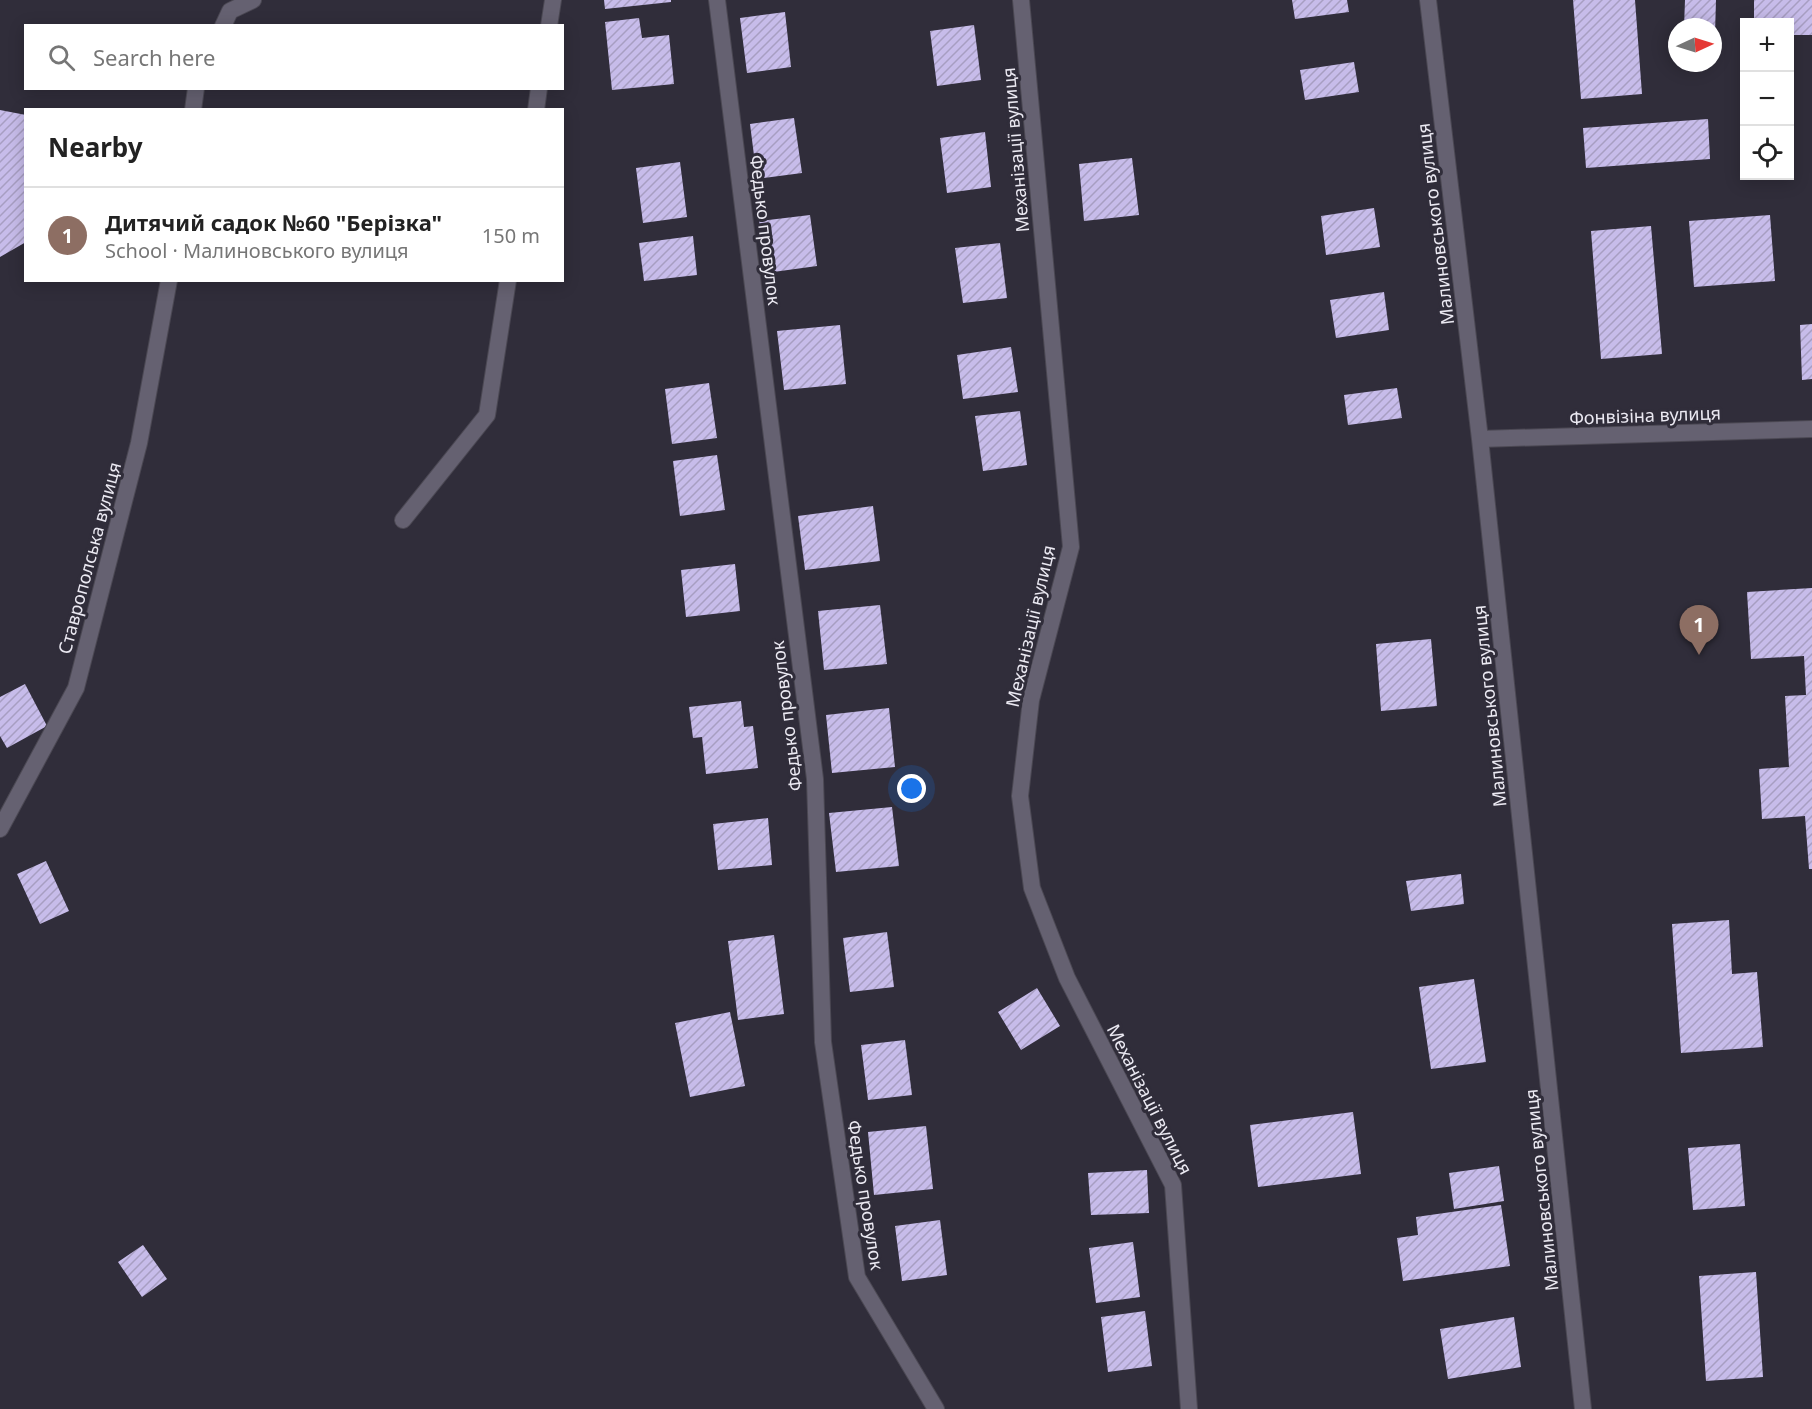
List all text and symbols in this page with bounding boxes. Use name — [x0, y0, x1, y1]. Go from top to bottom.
north arrow — [1668, 18, 1722, 72]
map controls — [1740, 18, 1794, 180]
button: + — [1740, 18, 1794, 72]
search box — [24, 24, 564, 90]
icon: search — [45, 41, 78, 74]
text: Search here — [93, 42, 215, 72]
street label: Механізації вулиця — [996, 66, 1034, 234]
button: − — [1740, 72, 1794, 126]
street label: Малиновського вулиця — [1411, 122, 1459, 326]
button: locate — [1740, 126, 1794, 180]
text: Nearby — [48, 129, 143, 165]
street label: Федько провулок — [745, 153, 787, 307]
text: Дитячий садок №60 "Берізка" — [105, 207, 442, 237]
text: 1 — [62, 222, 73, 249]
text: 150 m — [482, 222, 540, 249]
text: School · Малиновського вулиця — [105, 237, 409, 264]
street label: Фонвізіна вулиця — [1569, 400, 1721, 430]
street label: Ставрополська вулиця — [52, 459, 126, 657]
street label: Механізації вулиця — [1000, 543, 1060, 709]
street label: Малиновського вулиця — [1466, 604, 1512, 808]
pin: 1 — [1680, 606, 1718, 655]
street label: Федько провулок — [765, 639, 807, 793]
your location — [897, 774, 926, 803]
street label: Механізації вулиця — [1102, 1020, 1198, 1178]
street label: Малиновського вулиця — [1518, 1088, 1564, 1292]
street label: Федько провулок — [842, 1118, 890, 1272]

